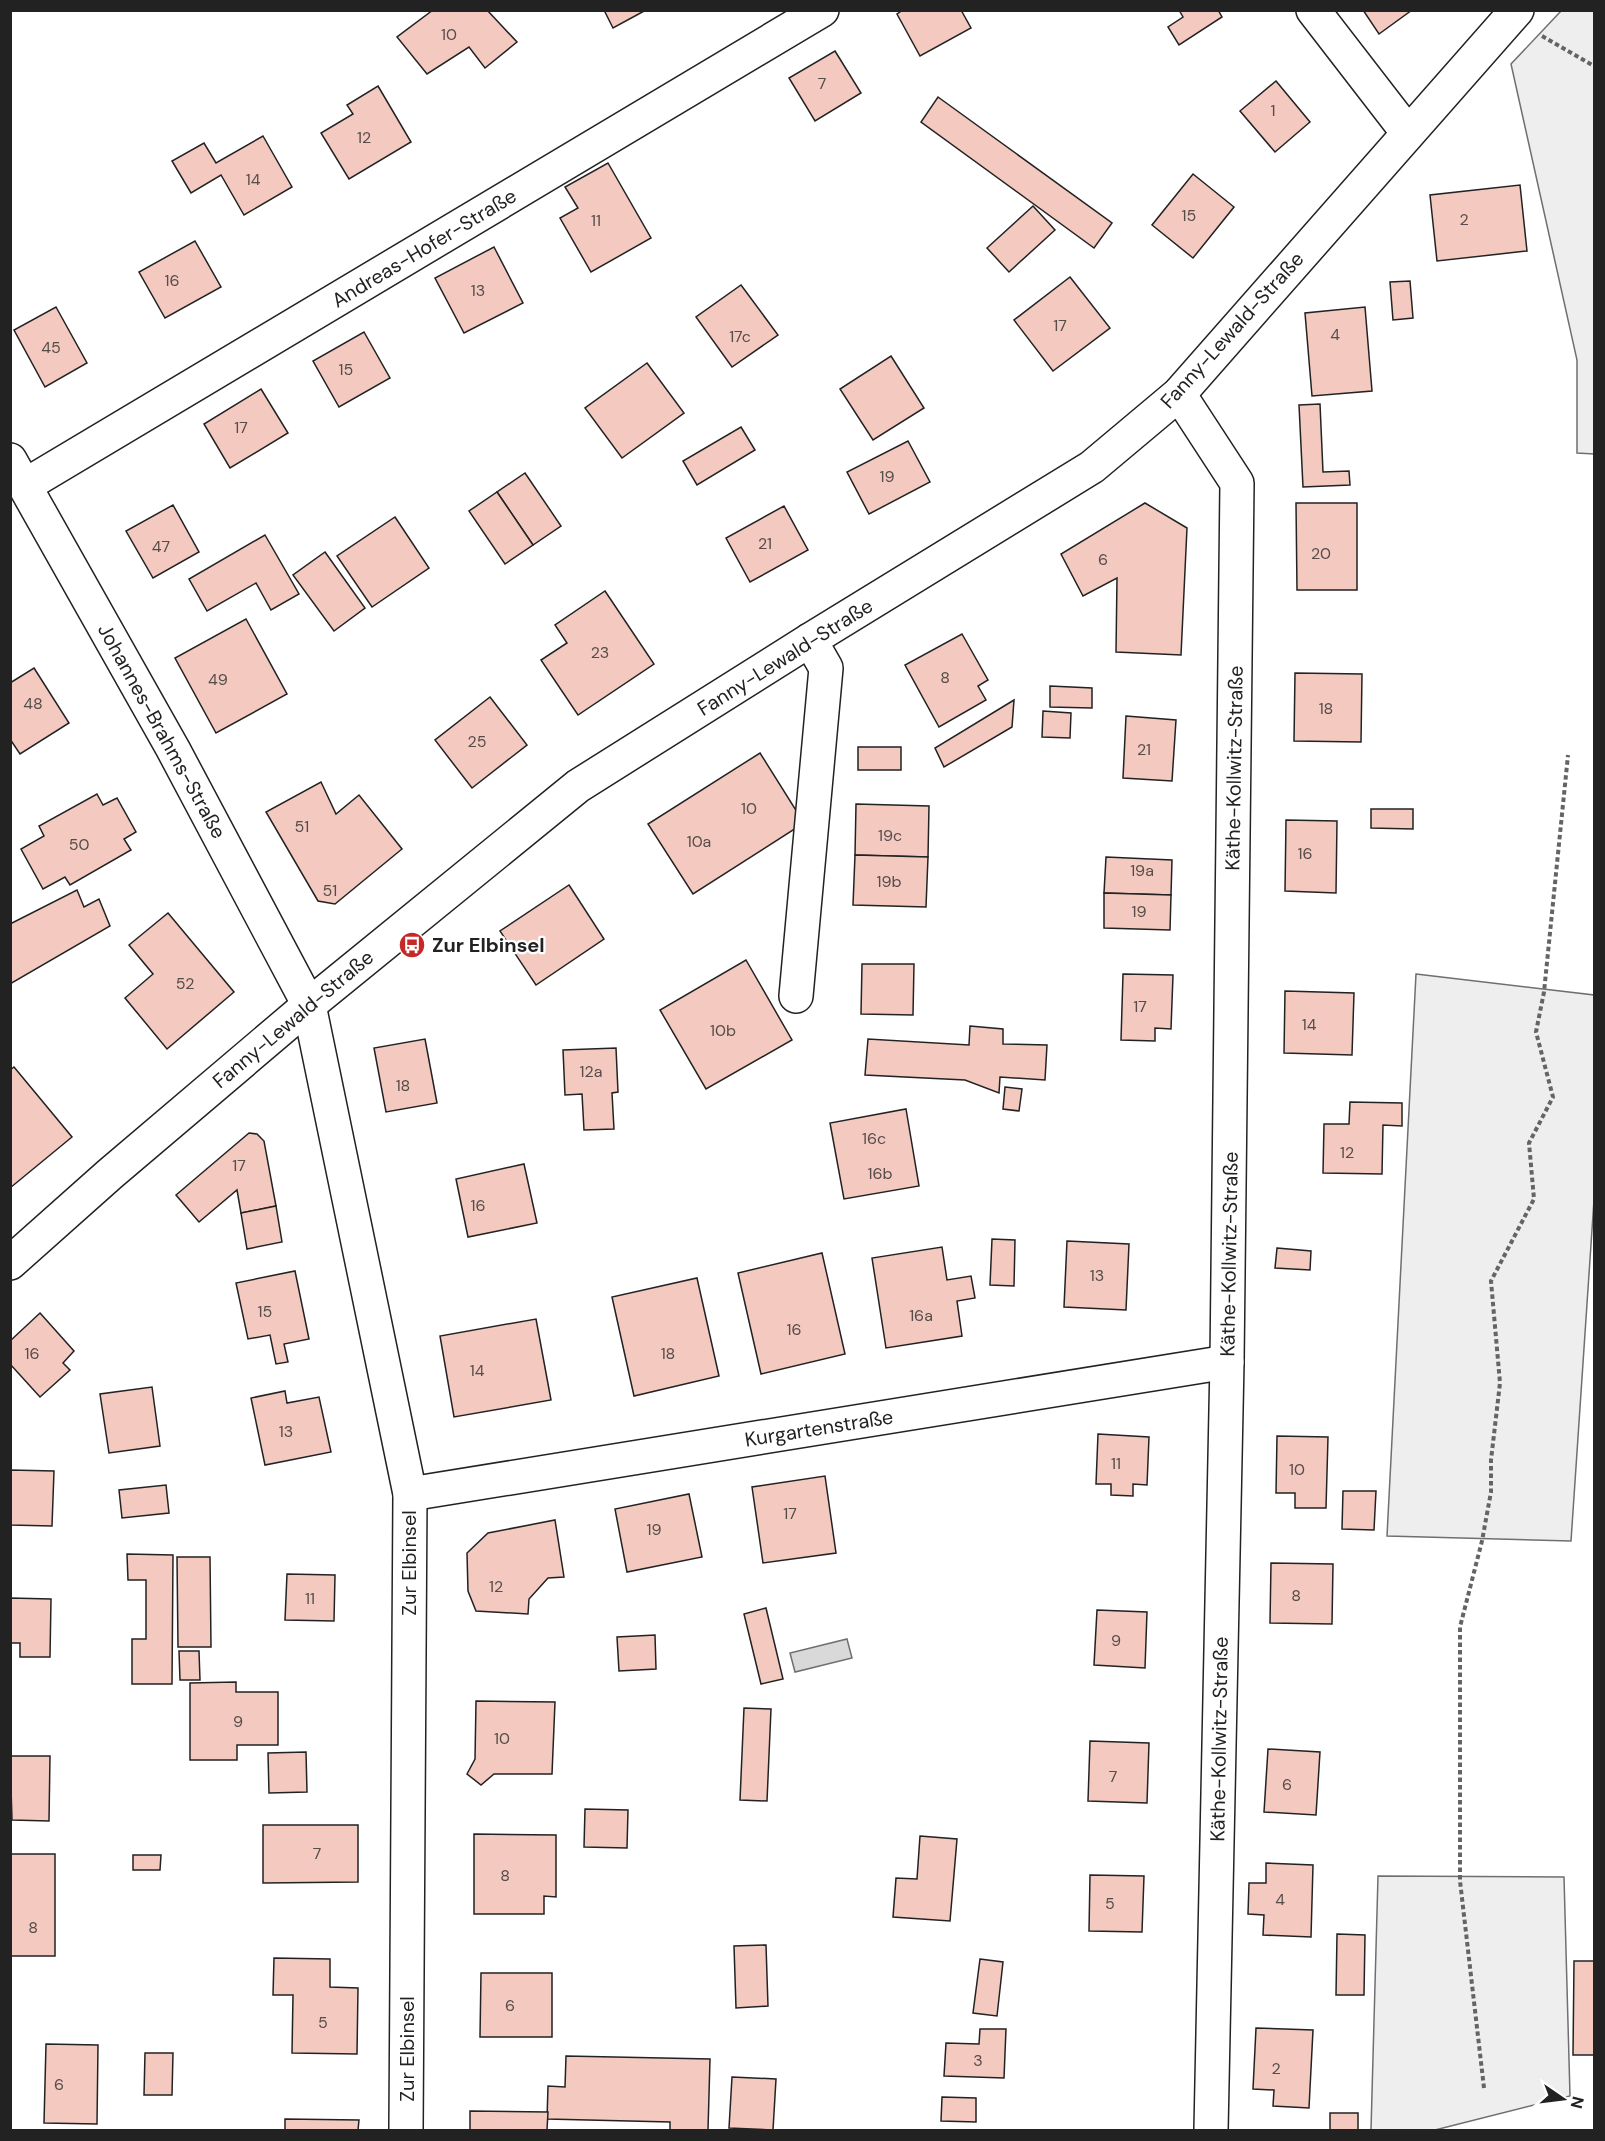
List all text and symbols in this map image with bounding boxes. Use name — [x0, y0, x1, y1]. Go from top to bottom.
house number: 10 — [441, 24, 457, 45]
house number: 7 — [818, 73, 826, 94]
house number: 1 — [1271, 100, 1276, 121]
house number: 12 — [357, 127, 371, 148]
house number: 14 — [246, 169, 261, 190]
street label: Andreas-Hofer-Straße — [327, 183, 521, 313]
house number: 15 — [1182, 205, 1196, 226]
house number: 2 — [1459, 209, 1469, 230]
house number: 11 — [591, 210, 601, 231]
street label: Fanny-Lewald-Straße — [1155, 246, 1309, 414]
house number: 16 — [164, 270, 180, 291]
house number: 13 — [471, 280, 485, 301]
house number: 17 — [1053, 315, 1067, 336]
house number: 4 — [1330, 324, 1340, 345]
house number: 17c — [729, 326, 751, 347]
house number: 45 — [41, 337, 61, 358]
house number: 15 — [339, 359, 353, 380]
house number: 17 — [234, 417, 248, 438]
house number: 19 — [879, 466, 895, 487]
house number: 21 — [758, 533, 772, 554]
house number: 47 — [152, 536, 170, 557]
house number: 20 — [1311, 543, 1331, 564]
house number: 6 — [1098, 549, 1108, 570]
street label: Fanny-Lewald-Straße — [692, 592, 878, 722]
street label: Johannes-Brahms-Straße — [92, 619, 232, 843]
house number: 23 — [591, 642, 609, 663]
street label: Käthe-Kollwitz-Straße — [1219, 665, 1249, 871]
house number: 8 — [940, 667, 950, 688]
house number: 49 — [208, 669, 228, 690]
house number: 48 — [23, 693, 43, 714]
house number: 18 — [1319, 698, 1333, 719]
house number: 25 — [468, 731, 486, 752]
house number: 21 — [1137, 739, 1151, 760]
house number: 10 — [741, 798, 757, 819]
house number: 51 — [295, 816, 309, 837]
house number: 19c — [878, 825, 902, 846]
house number: 10a — [687, 831, 711, 852]
house number: 50 — [69, 834, 89, 855]
house number: 16 — [1297, 843, 1313, 864]
house number: 19a — [1130, 860, 1154, 881]
house number: 19b — [876, 871, 902, 892]
house number: 51 — [323, 880, 337, 901]
house number: 19 — [1131, 901, 1147, 922]
bus stop icon: Zur Elbinsel — [397, 930, 427, 960]
place label: Zur Elbinsel — [432, 932, 545, 958]
street label: Fanny-Lewald-Straße — [207, 944, 379, 1094]
house number: 52 — [176, 973, 194, 994]
house number: 17 — [1133, 996, 1147, 1017]
house number: 14 — [1302, 1014, 1317, 1035]
house number: 10b — [710, 1020, 736, 1041]
house number: 12a — [580, 1061, 602, 1082]
house number: 18 — [396, 1075, 410, 1096]
house number: 16c — [862, 1128, 886, 1149]
house number: 12 — [1340, 1142, 1354, 1163]
street label: Käthe-Kollwitz-Straße — [1214, 1151, 1244, 1357]
house number: 17 — [232, 1155, 246, 1176]
house number: 16b — [867, 1163, 893, 1184]
house number: 16 — [470, 1195, 486, 1216]
house number: 13 — [1090, 1265, 1104, 1286]
house number: 15 — [258, 1301, 272, 1322]
house number: 16a — [909, 1305, 933, 1326]
house number: 16 — [786, 1319, 802, 1340]
house number: 16 — [24, 1343, 40, 1364]
house number: 18 — [661, 1343, 675, 1364]
house number: 14 — [470, 1360, 485, 1381]
street label: Kurgartenstraße — [743, 1403, 895, 1453]
house number: 13 — [279, 1421, 293, 1442]
house number: 11 — [1111, 1453, 1121, 1474]
house number: 10 — [1289, 1459, 1305, 1480]
house number: 17 — [783, 1503, 797, 1524]
street label: Zur Elbinsel — [396, 1510, 422, 1616]
house number: 19 — [646, 1519, 662, 1540]
house number: 12 — [489, 1576, 503, 1597]
house number: 8 — [1291, 1585, 1301, 1606]
house number: 11 — [305, 1588, 315, 1609]
house number: 9 — [1111, 1630, 1121, 1651]
street label: Käthe-Kollwitz-Straße — [1204, 1636, 1234, 1842]
house number: 9 — [233, 1711, 243, 1732]
house number: 10 — [494, 1728, 510, 1749]
house number: 7 — [1109, 1766, 1117, 1787]
house number: 6 — [1282, 1774, 1292, 1795]
house number: 7 — [313, 1843, 321, 1864]
house number: 8 — [500, 1865, 510, 1886]
house number: 4 — [1275, 1889, 1285, 1910]
house number: 5 — [1105, 1893, 1115, 1914]
house number: 8 — [28, 1917, 38, 1938]
house number: 6 — [505, 1995, 515, 2016]
street label: Zur Elbinsel — [394, 1996, 420, 2102]
house number: 5 — [318, 2012, 328, 2033]
house number: 3 — [973, 2050, 983, 2071]
house number: 2 — [1271, 2058, 1281, 2079]
north arrow — [1533, 2069, 1593, 2129]
house number: 6 — [54, 2074, 64, 2095]
text: N — [1565, 2094, 1589, 2111]

